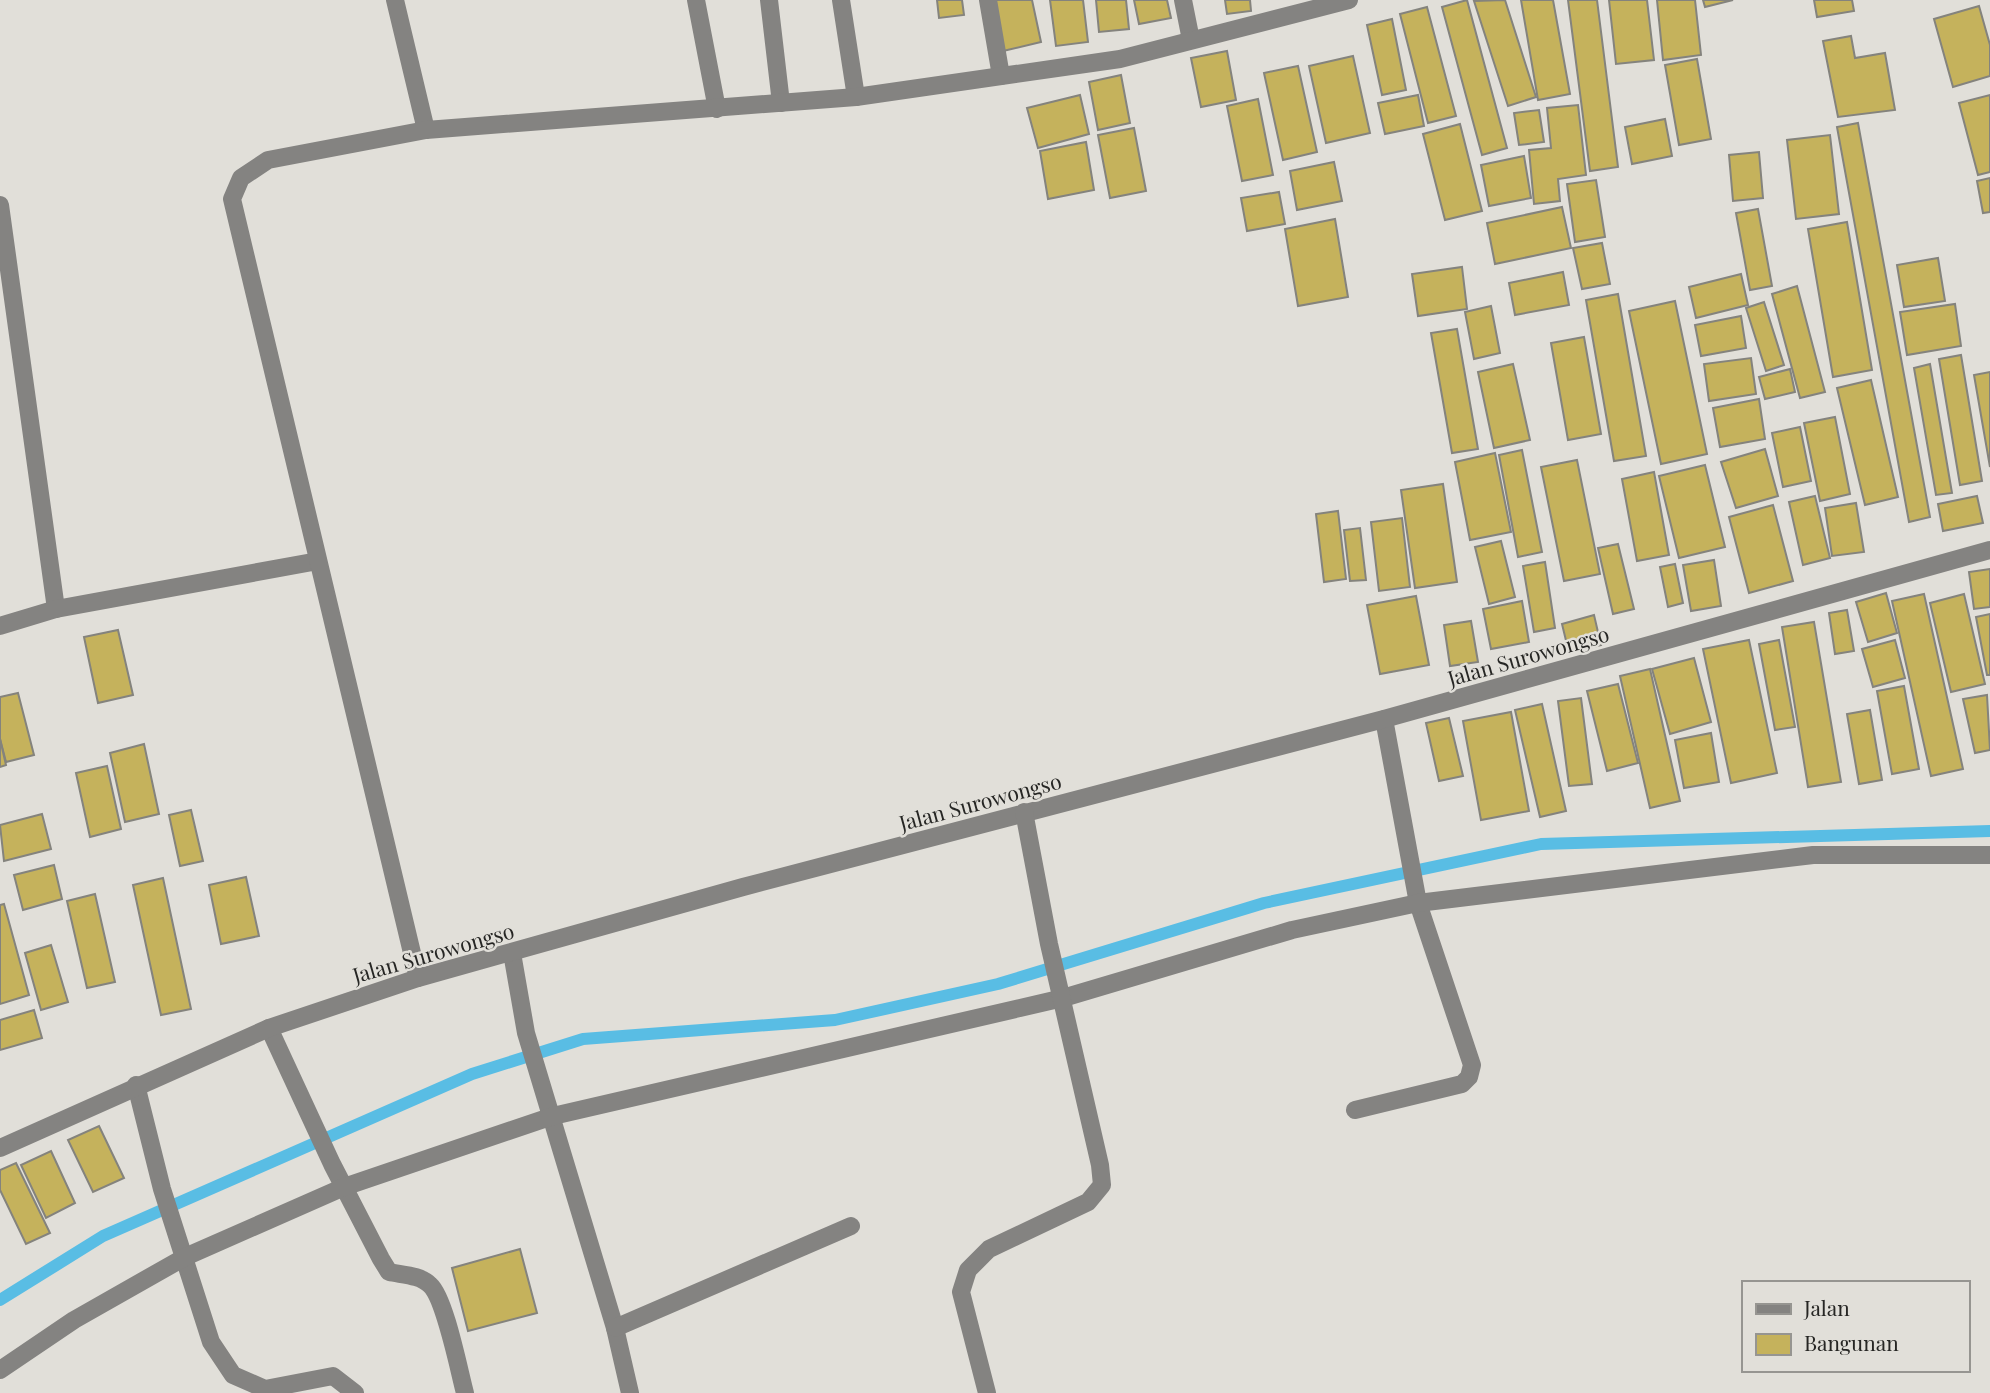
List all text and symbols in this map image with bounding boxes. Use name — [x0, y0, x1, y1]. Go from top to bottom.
street label: Jalan Surowongso — [1443, 619, 1612, 692]
street label: Jalan Surowongso — [895, 766, 1064, 836]
street label: Jalan Surowongso — [348, 916, 517, 989]
legend — [1742, 1281, 1969, 1372]
text: Jalan — [1803, 1293, 1850, 1321]
text: Bangunan — [1804, 1328, 1899, 1356]

